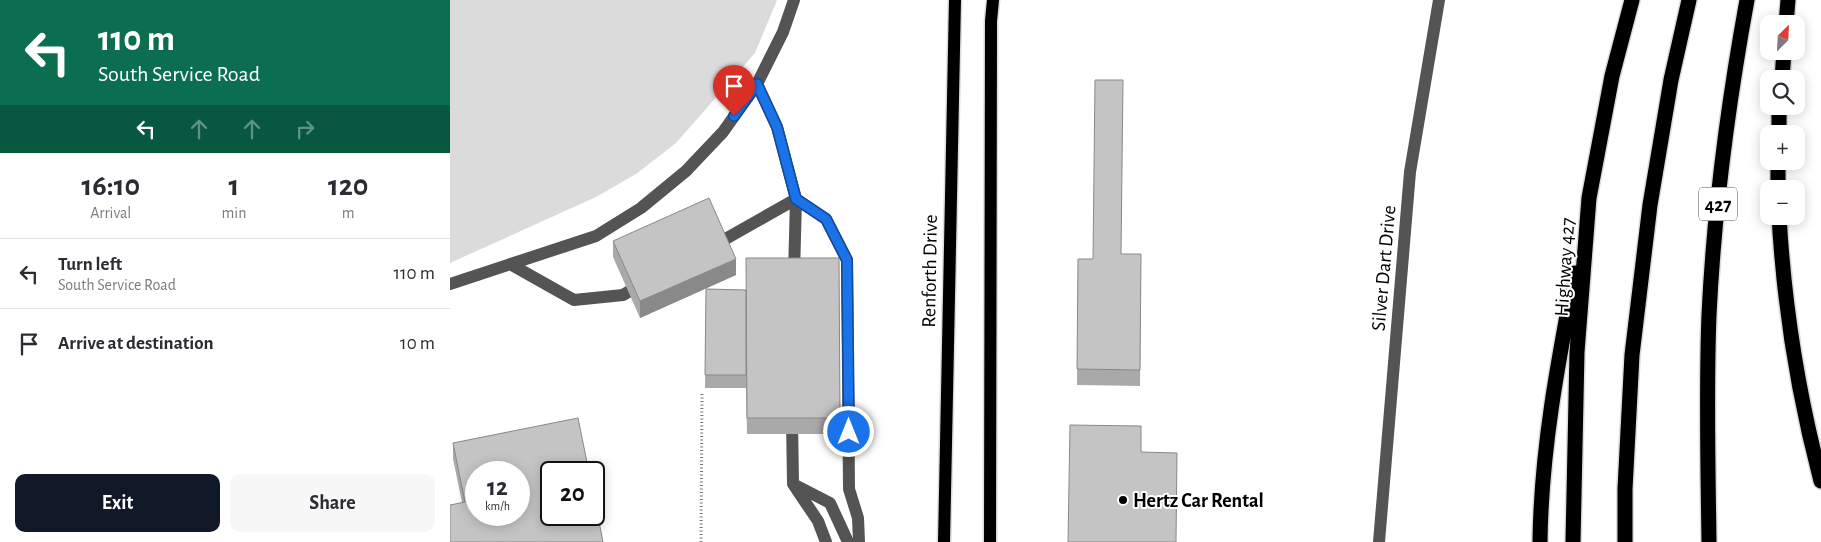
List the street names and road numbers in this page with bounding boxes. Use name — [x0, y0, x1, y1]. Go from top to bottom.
road number: 427 — [1699, 188, 1737, 220]
street label: Silver Dart Drive — [1369, 204, 1399, 332]
street label: Renforth Drive — [919, 214, 941, 328]
street label: Highway 427 — [1552, 217, 1578, 317]

